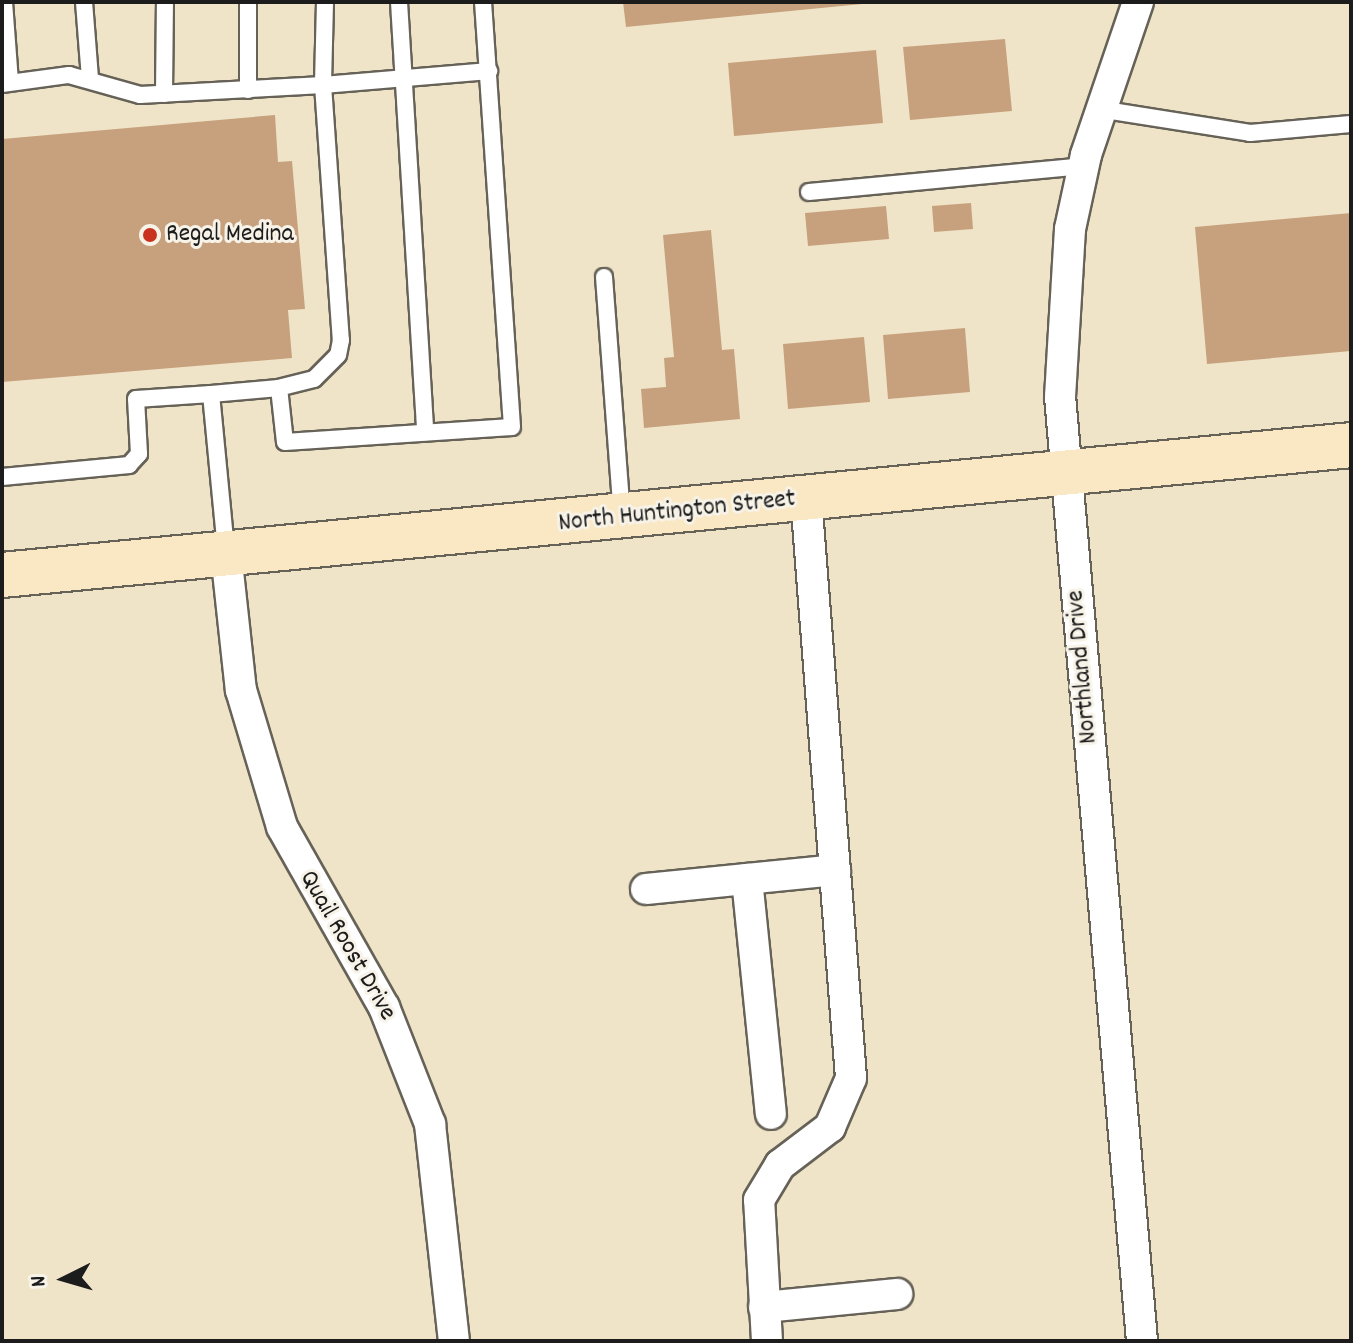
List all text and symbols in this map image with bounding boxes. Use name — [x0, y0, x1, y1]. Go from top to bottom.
place label: Regal Medina — [166, 219, 294, 251]
marker: Regal Medina — [141, 226, 159, 244]
street label: North Huntington Street — [557, 484, 797, 540]
street label: Northland Drive — [1061, 589, 1105, 745]
street label: Quail Roost Drive — [292, 866, 402, 1026]
north arrow — [24, 1239, 104, 1319]
text: N — [24, 1274, 56, 1288]

